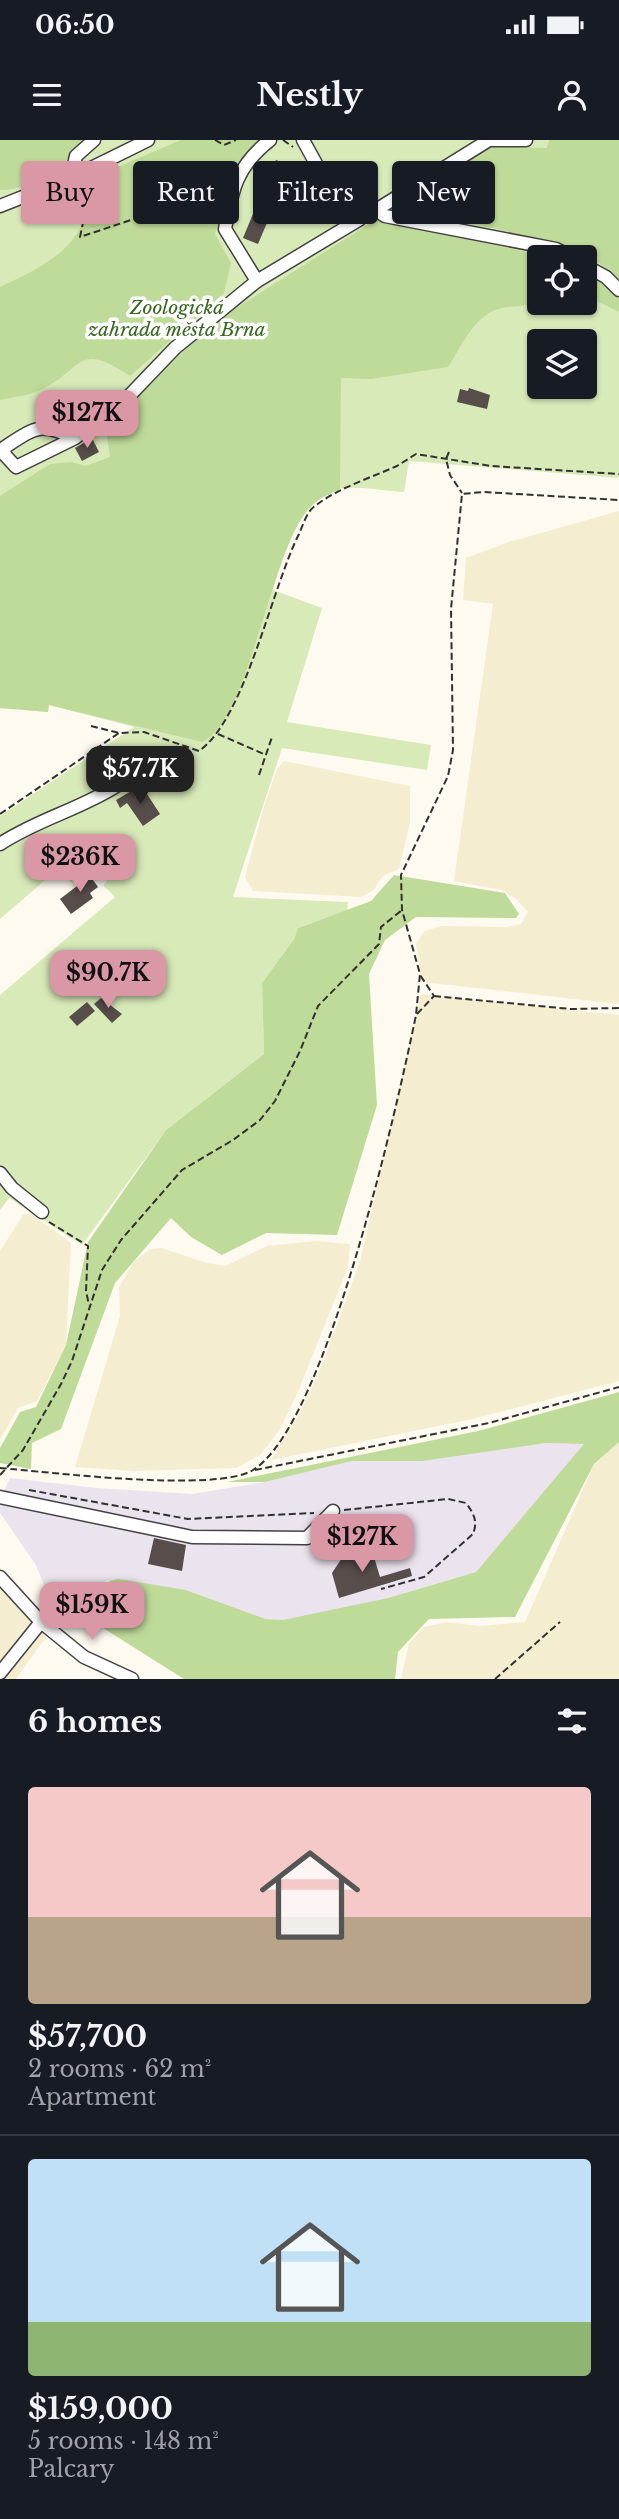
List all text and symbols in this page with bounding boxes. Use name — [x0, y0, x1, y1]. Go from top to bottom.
text: 06:50 — [35, 9, 115, 41]
text: Nestly — [256, 75, 363, 115]
icon: menu — [28, 76, 66, 114]
icon: person — [553, 76, 591, 114]
chip: Buy — [21, 161, 119, 224]
chip: Rent — [133, 161, 239, 224]
chip: Filters — [253, 161, 378, 224]
chip: New — [392, 161, 495, 224]
map controls — [527, 245, 597, 399]
button: locate — [527, 245, 597, 315]
park label: Zoologická zahrada města Brna — [87, 296, 266, 341]
button: layers — [527, 329, 597, 399]
pin: $127K — [38, 390, 136, 450]
text: $127K — [52, 399, 122, 427]
pin: $57.7K — [83, 746, 197, 806]
text: $57.7K — [102, 755, 178, 783]
pin: $236K — [31, 834, 129, 894]
text: $236K — [41, 843, 119, 871]
pin: $90.7K — [51, 950, 165, 1010]
text: $90.7K — [66, 959, 150, 987]
pin: $127K — [313, 1514, 411, 1574]
text: $127K — [327, 1523, 397, 1551]
pin: $159K — [43, 1582, 141, 1642]
text: $159K — [56, 1591, 128, 1619]
icon: filters — [553, 1702, 591, 1740]
text: 6 homes — [28, 1703, 162, 1740]
icon: home — [247, 1832, 373, 1958]
text: $57,700 — [28, 2018, 147, 2055]
text: 2 rooms · 62 m² — [28, 2055, 211, 2083]
text: Apartment — [28, 2083, 156, 2111]
icon: home — [247, 2204, 373, 2330]
text: $159,000 — [28, 2390, 173, 2427]
text: 5 rooms · 148 m² — [28, 2427, 219, 2455]
text: Palcary — [28, 2455, 114, 2483]

